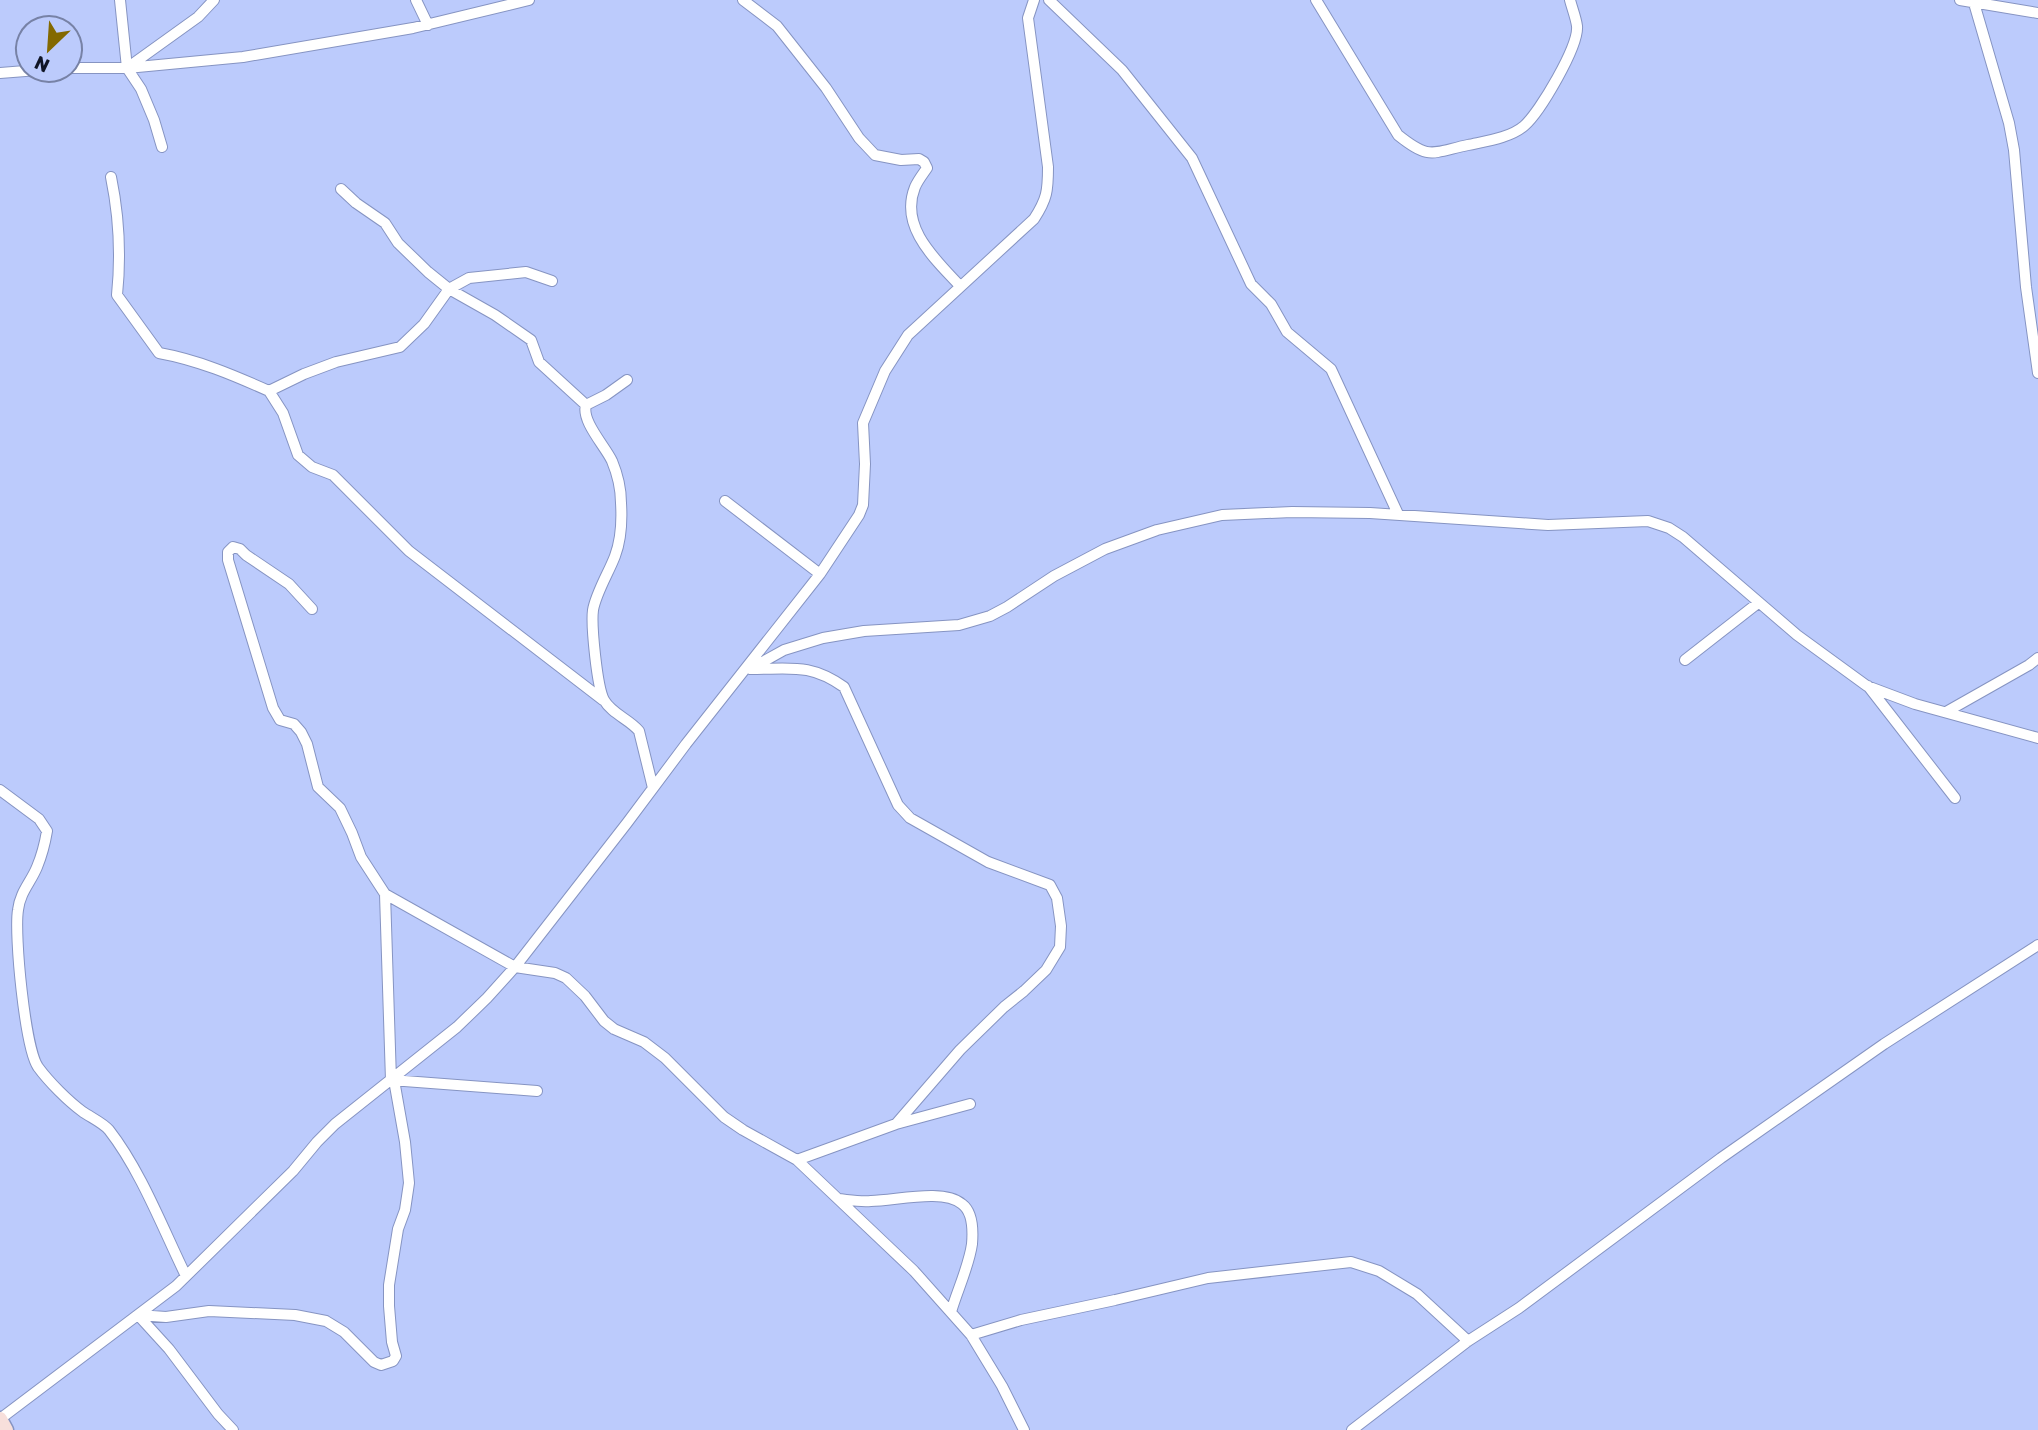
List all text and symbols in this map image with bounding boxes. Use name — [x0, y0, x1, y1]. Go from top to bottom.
north arrow — [14, 14, 84, 84]
text: N — [31, 51, 53, 77]

